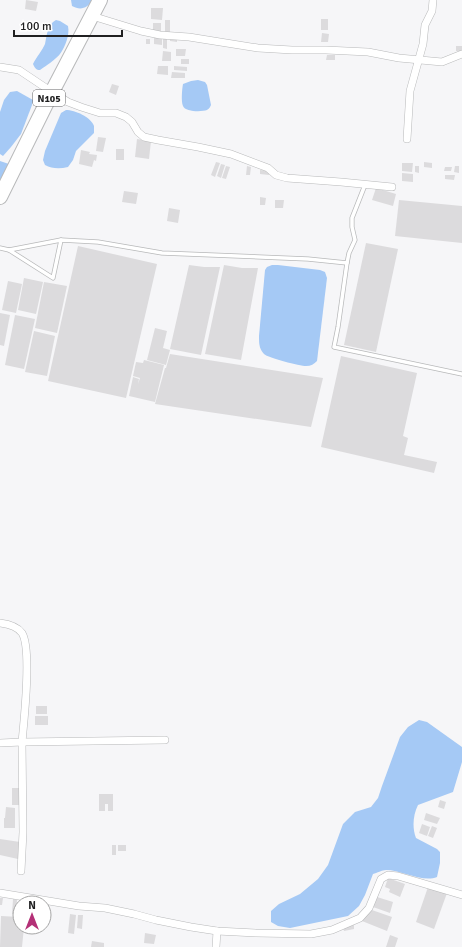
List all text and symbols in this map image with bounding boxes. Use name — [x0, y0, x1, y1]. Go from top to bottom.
scale bar — [14, 12, 122, 38]
text: 100 m — [20, 19, 52, 34]
road number: N105 — [33, 90, 65, 106]
north arrow — [12, 895, 52, 935]
text: N — [28, 899, 36, 912]

